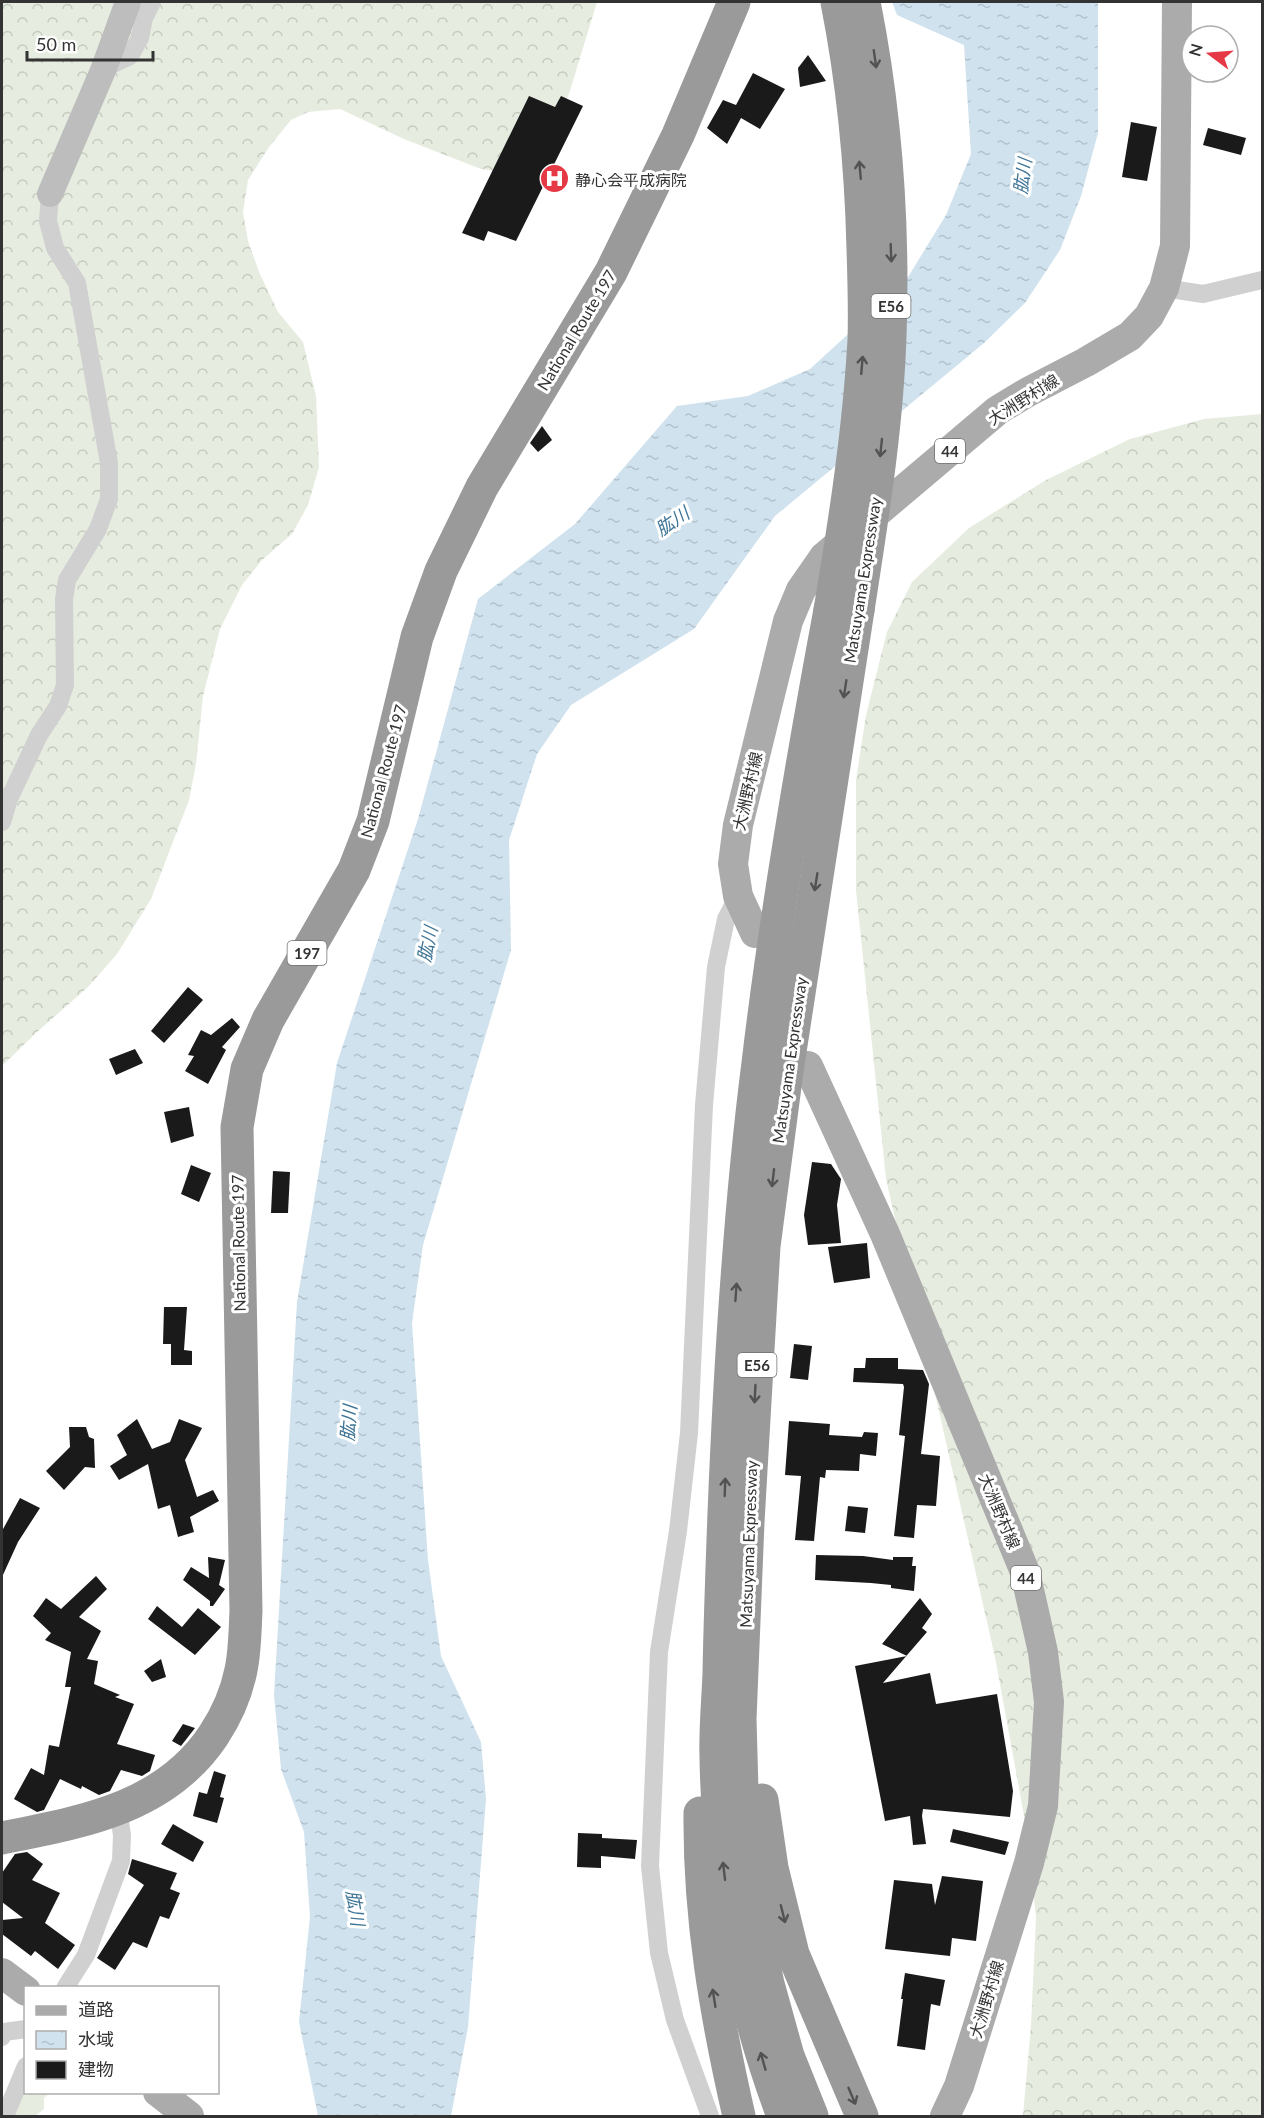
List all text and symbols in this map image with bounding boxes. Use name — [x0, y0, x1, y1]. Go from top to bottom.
scale bar — [27, 24, 153, 62]
north arrow — [1180, 24, 1240, 84]
text: 50 m — [36, 33, 76, 55]
text: N — [1184, 41, 1206, 58]
one-way arrow — [869, 49, 880, 68]
water label: 肱川 — [1009, 155, 1036, 195]
one-way arrow — [854, 160, 865, 180]
hospital icon: 静心会平成病院 — [538, 163, 570, 195]
place label: 静心会平成病院 — [575, 170, 687, 189]
one-way arrow — [885, 243, 896, 263]
street label: National Route 197 — [533, 266, 619, 394]
road number: E56 — [872, 294, 910, 318]
one-way arrow — [856, 355, 867, 375]
street label: 大洲野村線 — [984, 370, 1062, 428]
one-way arrow — [875, 437, 886, 457]
road number: 44 — [935, 439, 965, 463]
street label: Matsuyama Expressway — [839, 495, 885, 664]
water label: 肱川 — [651, 501, 695, 540]
one-way arrow — [840, 679, 851, 698]
street label: National Route 197 — [356, 702, 410, 840]
street label: 大洲野村線 — [729, 750, 765, 832]
one-way arrow — [810, 871, 821, 891]
water label: 肱川 — [412, 922, 442, 964]
road number: 197 — [288, 941, 326, 965]
street label: Matsuyama Expressway — [768, 975, 810, 1144]
one-way arrow — [767, 1168, 778, 1188]
street label: National Route 197 — [227, 1174, 249, 1312]
one-way arrow — [731, 1283, 742, 1303]
road number: E56 — [738, 1353, 777, 1377]
one-way arrow — [749, 1383, 760, 1403]
water label: 肱川 — [335, 1402, 361, 1442]
street label: Matsuyama Expressway — [736, 1459, 760, 1628]
street label: 大洲野村線 — [976, 1470, 1024, 1552]
one-way arrow — [719, 1478, 731, 1498]
road number: 44 — [1011, 1566, 1041, 1590]
one-way arrow — [718, 1861, 729, 1881]
water label: 肱川 — [342, 1889, 370, 1929]
one-way arrow — [778, 1905, 790, 1924]
street label: 大洲野村線 — [965, 1958, 1007, 2040]
legend — [24, 1986, 219, 2094]
one-way arrow — [709, 1988, 720, 2008]
text: 道路 — [78, 1998, 114, 2020]
text: 水域 — [78, 2028, 114, 2050]
one-way arrow — [757, 2052, 768, 2071]
text: 建物 — [78, 2058, 114, 2080]
one-way arrow — [847, 2087, 859, 2105]

